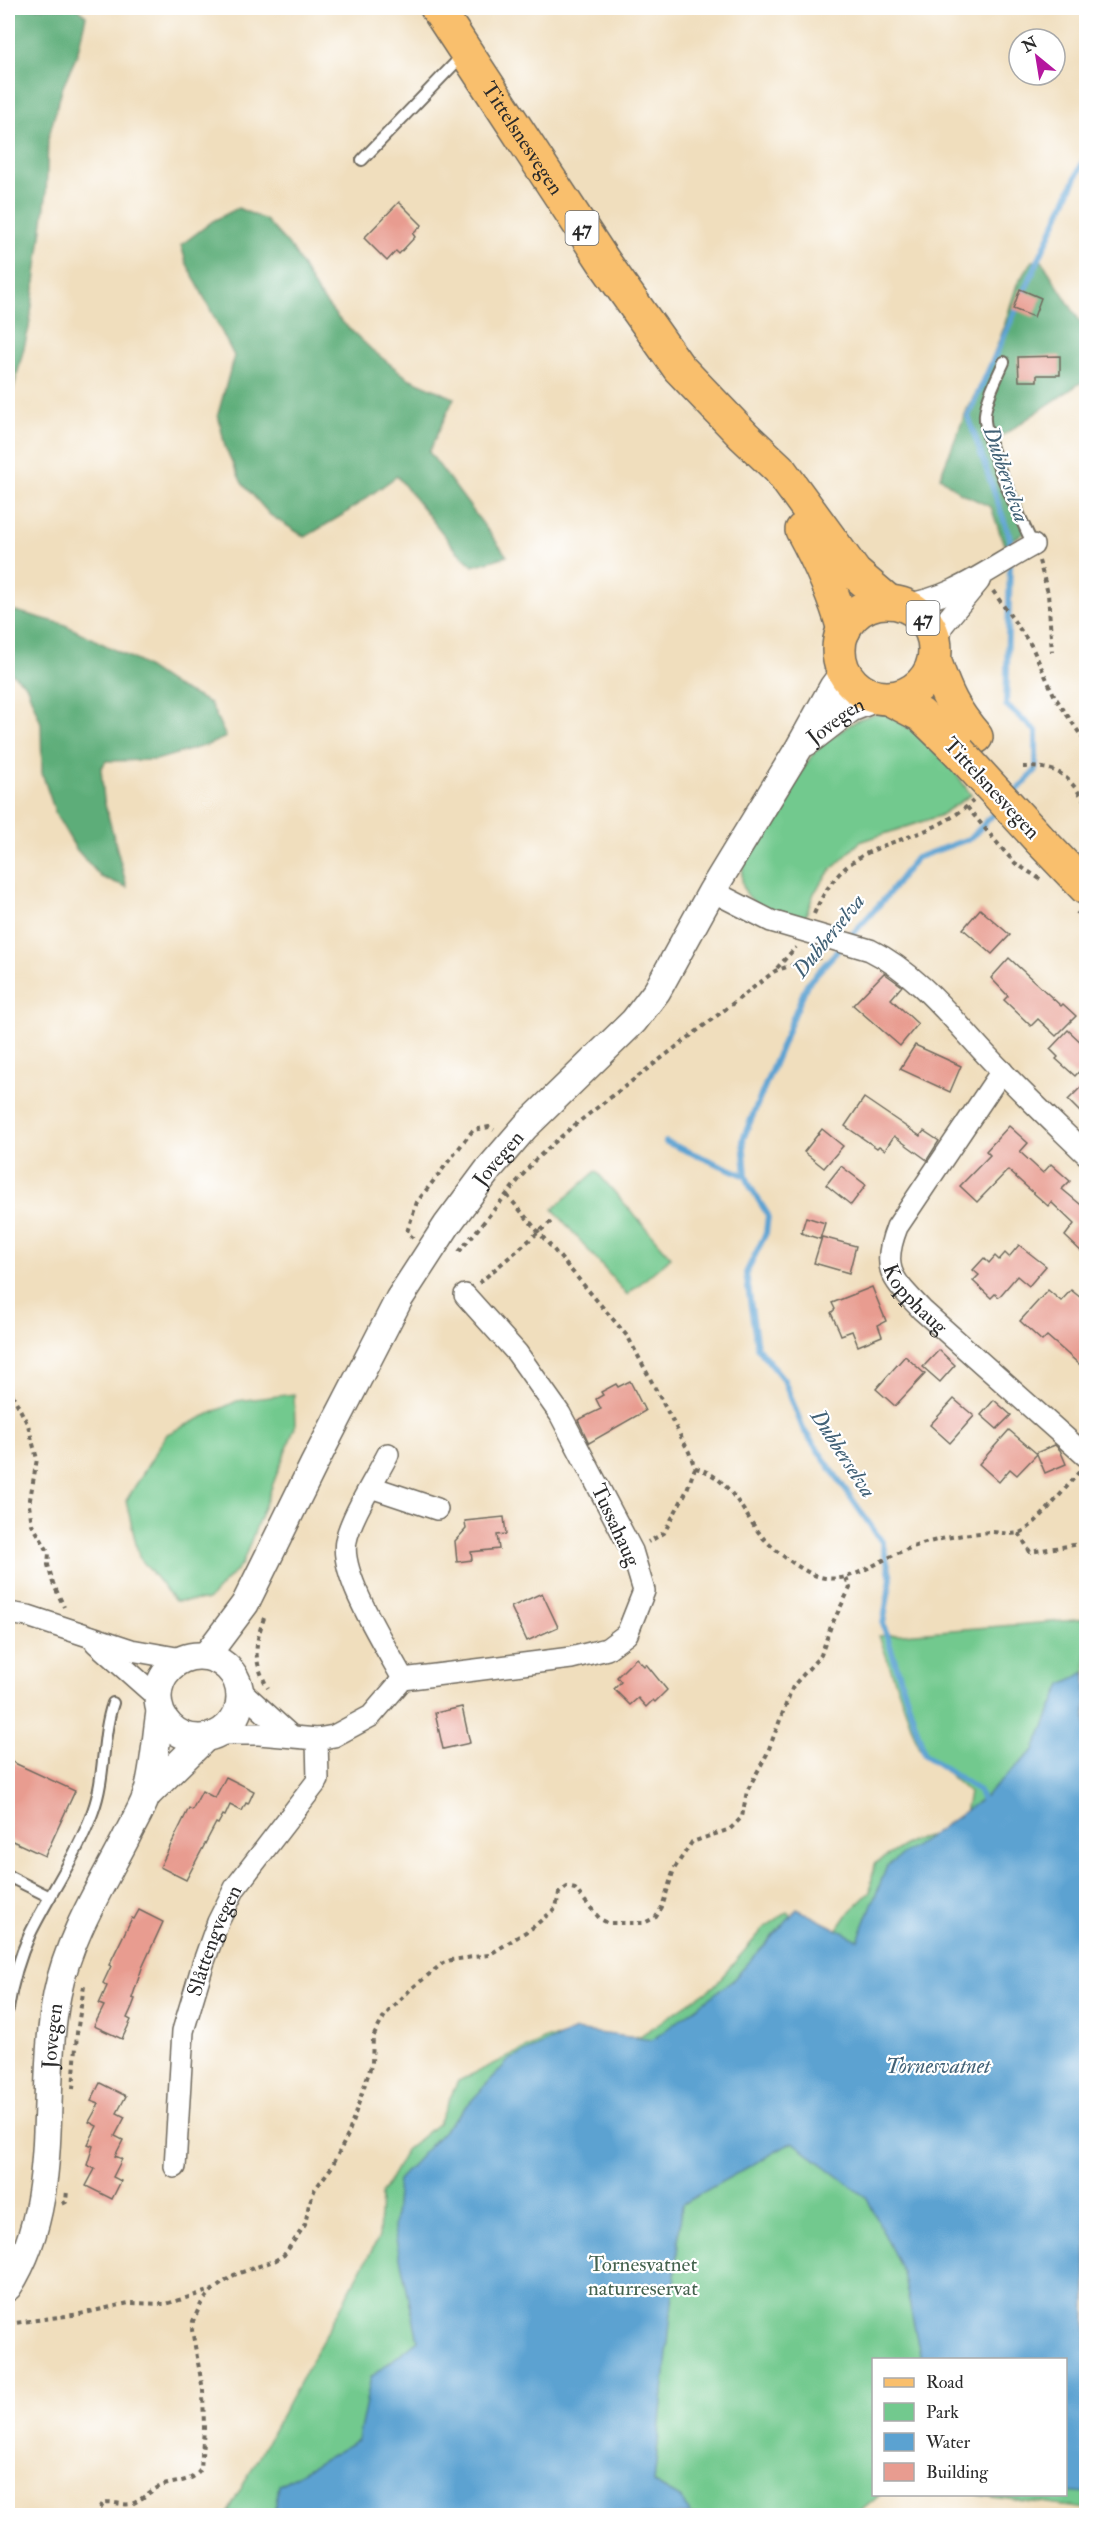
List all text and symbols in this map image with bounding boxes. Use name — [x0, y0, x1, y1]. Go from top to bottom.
north arrow — [1007, 27, 1067, 87]
text: N — [1018, 32, 1042, 58]
street label: Tittelsnesvegen — [475, 77, 569, 201]
road number: 47 — [566, 211, 598, 245]
water label: Dubberselva — [976, 422, 1036, 526]
road number: 47 — [906, 601, 940, 635]
street label: Jovegen — [801, 691, 869, 752]
street label: Tittelsnesvegen — [937, 732, 1046, 845]
water label: Dubberselva — [786, 888, 871, 984]
street label: Jovegen — [467, 1125, 530, 1193]
street label: Kopphaug — [876, 1260, 954, 1341]
water label: Dubberselva — [804, 1403, 882, 1503]
street label: Tussahaug — [585, 1480, 647, 1571]
street label: Slåttengvegen — [181, 1880, 248, 1999]
street label: Jovegen — [36, 2001, 69, 2070]
water label: Tornesvatnet — [886, 2052, 992, 2080]
park label: Tornesvatnet naturreservat — [588, 2251, 698, 2302]
legend — [872, 2358, 1067, 2496]
text: Road — [926, 2371, 964, 2394]
text: Park — [926, 2401, 959, 2424]
text: Water — [925, 2431, 970, 2454]
text: Building — [926, 2461, 989, 2484]

